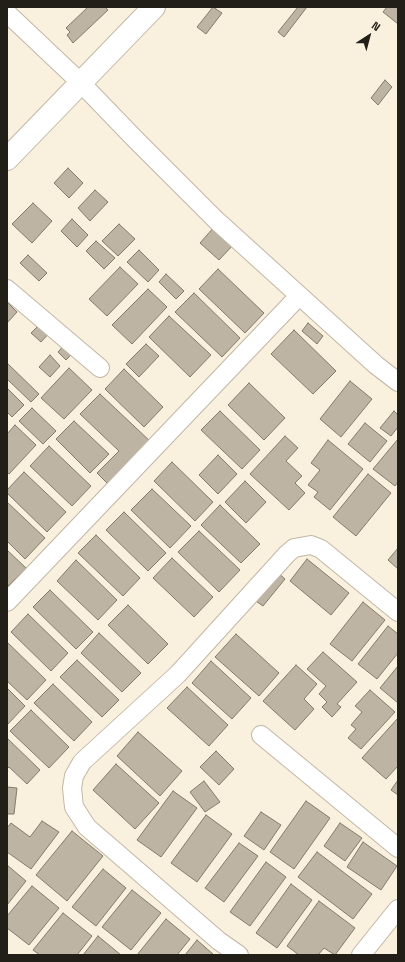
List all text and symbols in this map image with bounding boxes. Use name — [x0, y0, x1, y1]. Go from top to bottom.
north arrow — [349, 16, 389, 56]
text: N — [369, 18, 383, 34]

